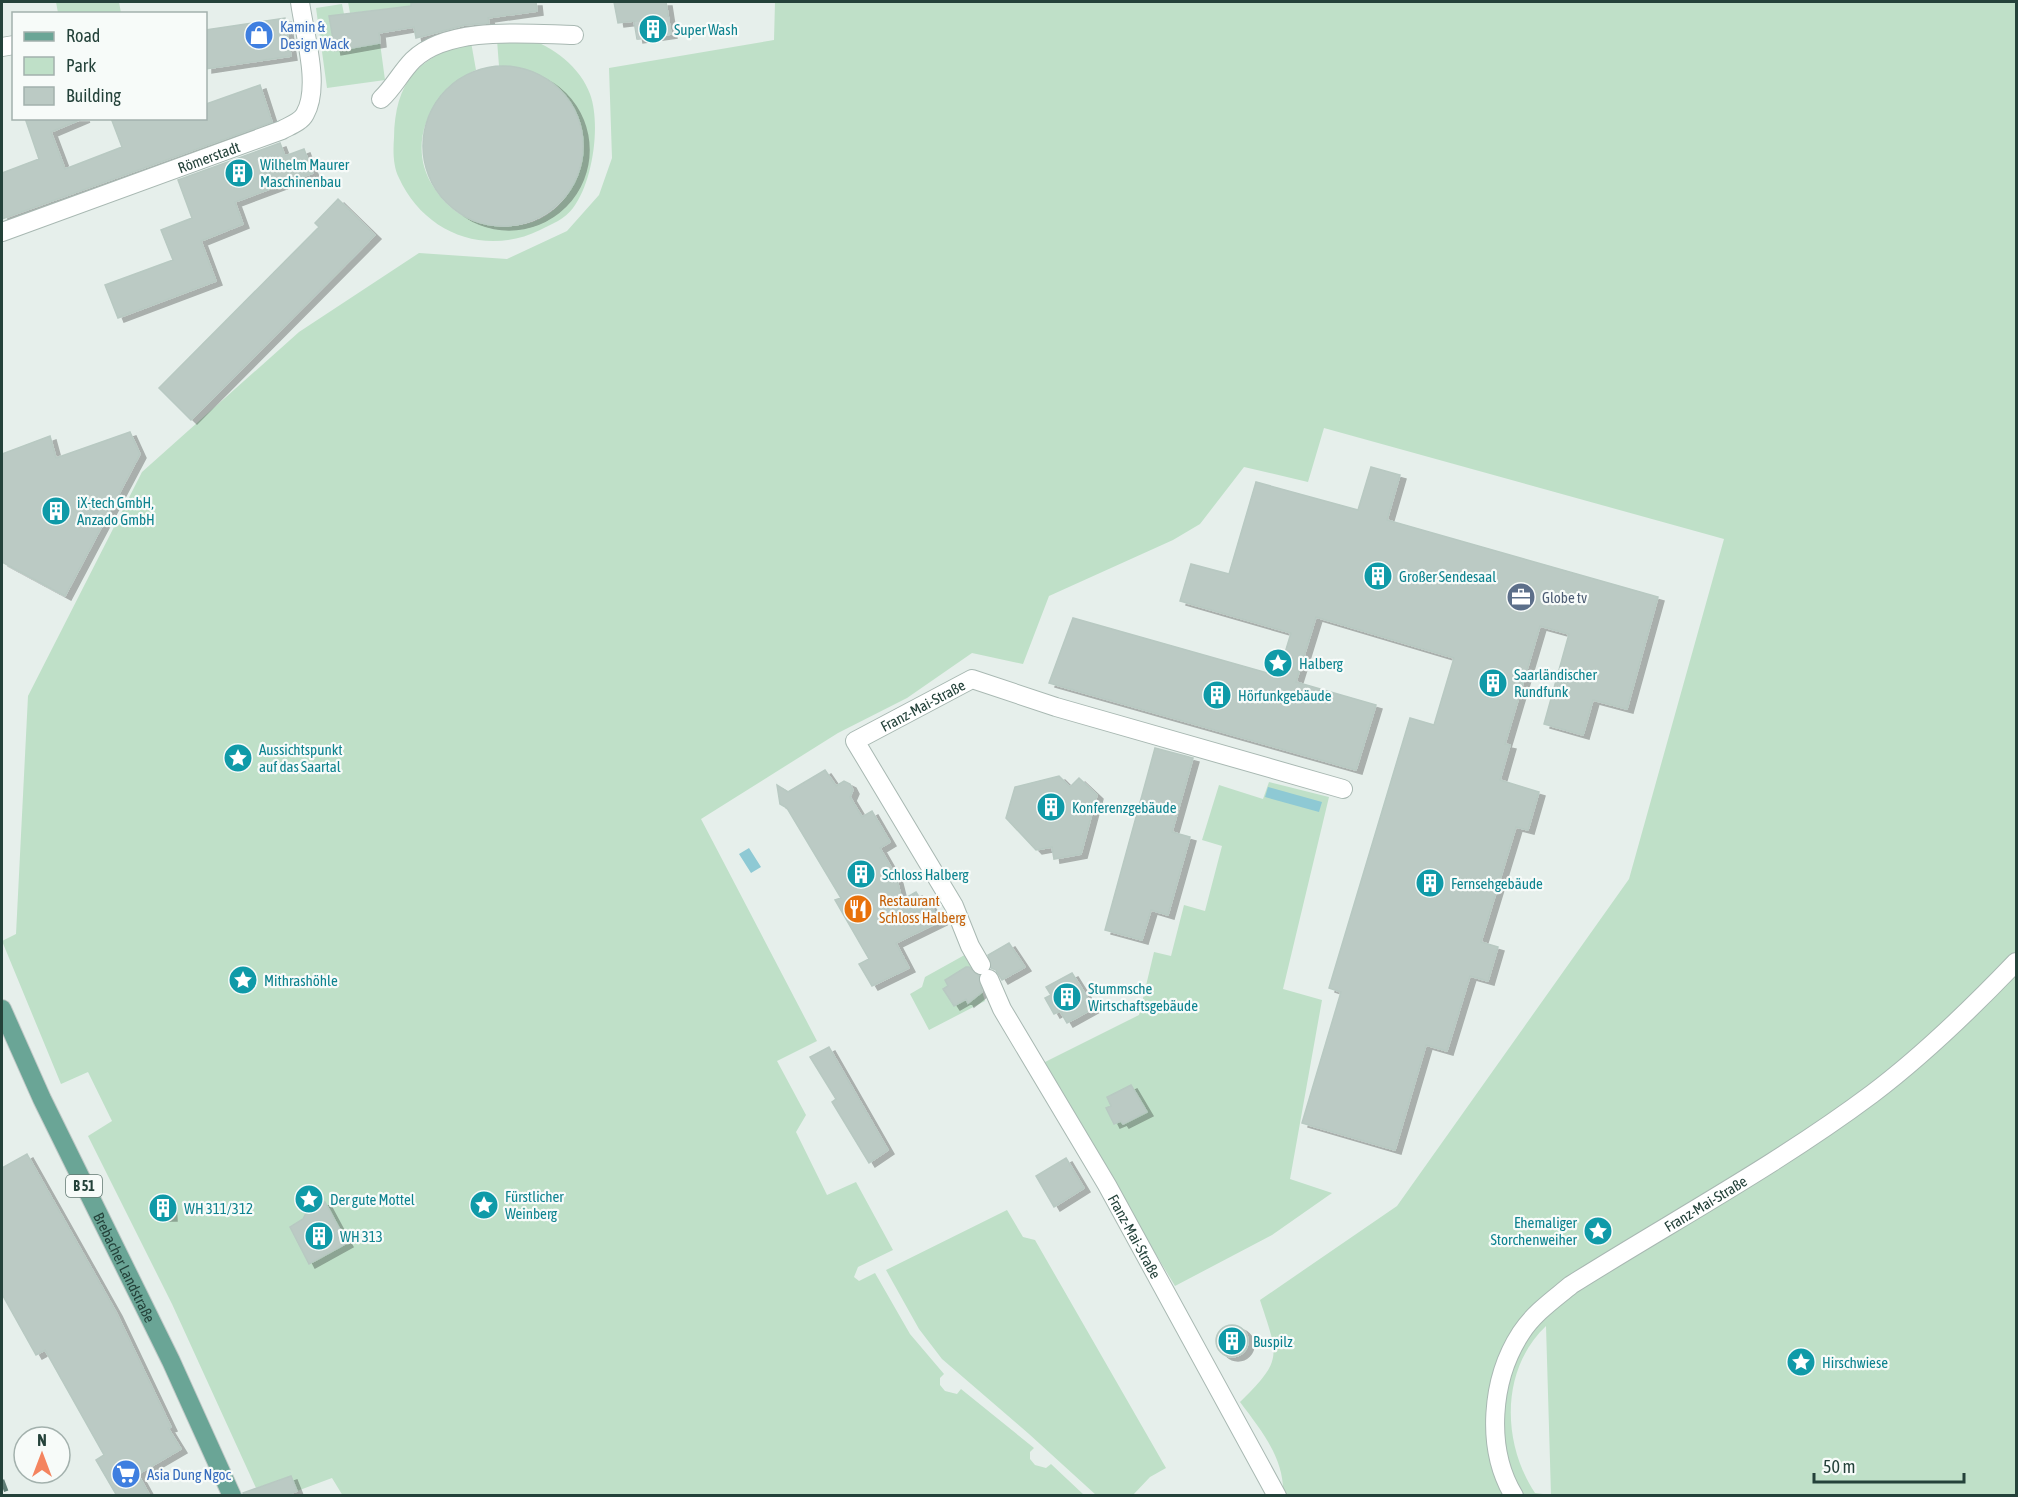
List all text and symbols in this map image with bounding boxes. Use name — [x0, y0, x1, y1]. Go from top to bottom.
legend — [12, 12, 207, 120]
building icon: Super Wash — [637, 13, 669, 45]
place label: Kamin & Design Wack — [280, 18, 350, 52]
shop icon: Kamin & Design Wack — [243, 19, 275, 51]
place label: Super Wash — [674, 21, 738, 38]
text: Road — [66, 25, 100, 46]
text: Park — [66, 55, 96, 76]
text: Building — [66, 85, 121, 106]
street label: Römerstadt — [175, 138, 242, 176]
place label: Wilhelm Maurer Maschinenbau — [260, 156, 350, 190]
building icon: Wilhelm Maurer Maschinenbau — [223, 157, 255, 189]
place label: iX-tech GmbH, Anzado GmbH — [77, 494, 155, 528]
building icon: iX-tech GmbH, Anzado GmbH — [40, 495, 72, 527]
building icon: Großer Sendesaal — [1362, 560, 1394, 592]
place label: Großer Sendesaal — [1399, 568, 1496, 585]
office icon: Globe tv — [1505, 581, 1537, 613]
place label: Globe tv — [1542, 589, 1587, 606]
place icon: Halberg — [1262, 647, 1294, 679]
place label: Halberg — [1299, 655, 1344, 672]
place label: Saarländischer Rundfunk — [1514, 666, 1597, 700]
building icon: Saarländischer Rundfunk — [1477, 667, 1509, 699]
street label: Franz-Mai-Straße — [877, 676, 968, 734]
building icon: Hörfunkgebäude — [1201, 679, 1233, 711]
place label: Hörfunkgebäude — [1238, 687, 1332, 704]
place label: Aussichtspunkt auf das Saartal — [259, 741, 343, 775]
place icon: Aussichtspunkt auf das Saartal — [222, 742, 254, 774]
building icon: Konferenzgebäude — [1035, 791, 1067, 823]
place label: Konferenzgebäude — [1072, 799, 1177, 816]
building icon: Schloss Halberg — [845, 858, 877, 890]
place label: Schloss Halberg — [882, 866, 969, 883]
building icon: Fernsehgebäude — [1414, 867, 1446, 899]
place label: Fernsehgebäude — [1451, 875, 1543, 892]
place label: Restaurant Schloss Halberg — [879, 892, 966, 926]
restaurant icon: Restaurant Schloss Halberg — [842, 893, 874, 925]
place icon: Mithrashöhle — [227, 964, 259, 996]
place label: Mithrashöhle — [264, 972, 338, 989]
place label: Stummsche Wirtschaftsgebäude — [1088, 980, 1198, 1014]
building icon: Stummsche Wirtschaftsgebäude — [1051, 981, 1083, 1013]
street label: Franz-Mai-Straße — [1661, 1172, 1750, 1235]
road number: B 51 — [66, 1175, 102, 1197]
place icon: Der gute Mottel — [293, 1183, 325, 1215]
place label: Fürstlicher Weinberg — [505, 1188, 564, 1222]
place icon: Fürstlicher Weinberg — [468, 1189, 500, 1221]
place label: Der gute Mottel — [330, 1191, 415, 1208]
street label: Franz-Mai-Straße — [1105, 1191, 1165, 1281]
building icon: WH 311/312 — [147, 1192, 179, 1224]
place label: WH 311/312 — [184, 1200, 253, 1217]
street label: Brebacher Landstraße — [91, 1209, 159, 1325]
place label: Ehemaliger Storchenweiher — [1491, 1214, 1578, 1248]
place icon: Ehemaliger Storchenweiher — [1582, 1215, 1614, 1247]
building icon: WH 313 — [303, 1220, 335, 1252]
place label: WH 313 — [340, 1228, 383, 1245]
building icon: Buspilz — [1216, 1325, 1248, 1357]
place label: Buspilz — [1253, 1333, 1293, 1350]
place icon: Hirschwiese — [1785, 1346, 1817, 1378]
place label: Hirschwiese — [1822, 1354, 1888, 1371]
north arrow — [12, 1425, 72, 1485]
text: N — [37, 1431, 47, 1449]
scale bar — [1814, 1446, 1964, 1484]
text: 50 m — [1823, 1456, 1855, 1477]
supermarket icon: Asia Dung Ngoc — [110, 1458, 142, 1490]
place label: Asia Dung Ngoc — [147, 1466, 232, 1483]

